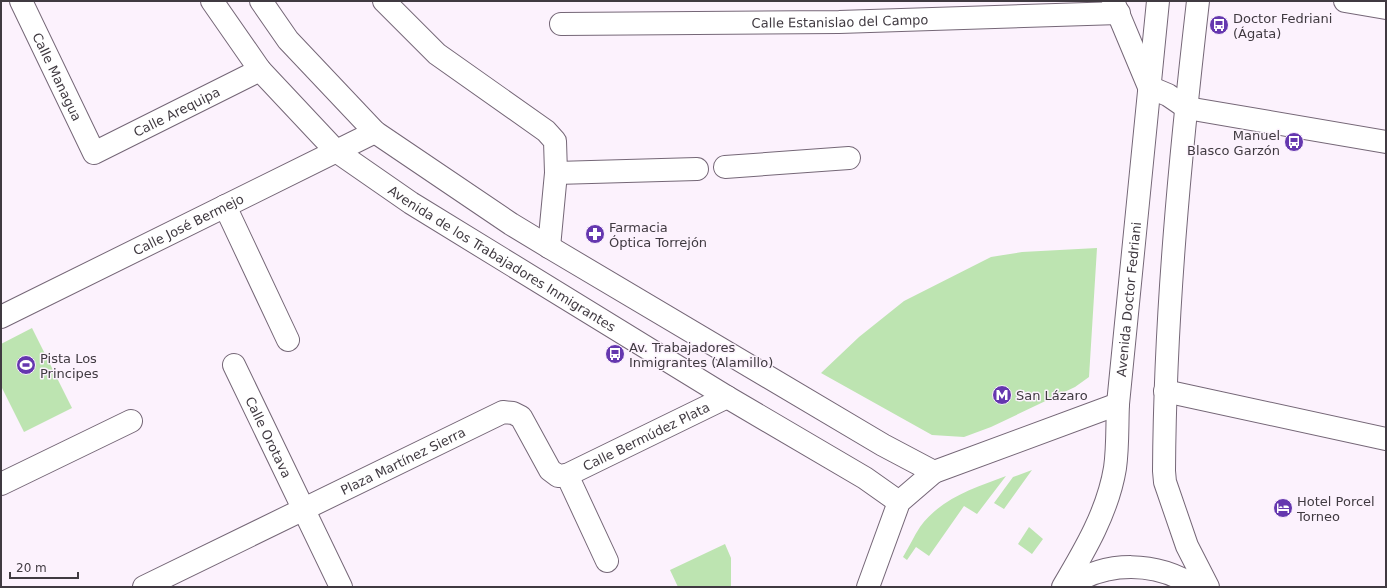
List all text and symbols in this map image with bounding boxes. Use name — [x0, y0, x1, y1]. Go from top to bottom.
place label: Doctor Fedriani (Ágata) — [1233, 11, 1332, 41]
street label: Calle Estanislao del Campo — [752, 12, 929, 31]
bus stop icon: Doctor Fedriani (Ágata) — [1208, 14, 1230, 36]
street label: Calle Managua — [29, 30, 85, 124]
street label: Calle Arequipa — [131, 84, 223, 140]
place label: Manuel Blasco Garzón — [1187, 128, 1280, 158]
bus stop icon: Manuel Blasco Garzón — [1283, 131, 1305, 153]
street label: Avenida de los Trabajadores Inmigrantes — [385, 183, 618, 335]
street label: Calle José Bermejo — [131, 191, 246, 258]
place label: Farmacia Óptica Torrejón — [609, 220, 707, 250]
street label: Avenida Doctor Fedriani — [1114, 221, 1144, 378]
pharmacy icon: Farmacia Óptica Torrejón — [584, 223, 606, 245]
place label: Av. Trabajadores Inmigrantes (Alamillo) — [629, 340, 773, 370]
bus stop icon: Av. Trabajadores Inmigrantes (Alamillo) — [604, 343, 626, 365]
place label: Pista Los Principes — [40, 351, 99, 381]
sports icon: Pista Los Principes — [15, 354, 37, 376]
metro station icon: San Lázaro — [991, 384, 1013, 406]
place label: San Lázaro — [1016, 388, 1088, 403]
street label: Calle Orotava — [242, 394, 294, 480]
street label: Calle Bermúdez Plata — [581, 400, 712, 474]
street label: Plaza Martínez Sierra — [338, 424, 468, 498]
place label: Hotel Porcel Torneo — [1296, 494, 1375, 524]
hotel icon: Hotel Porcel Torneo — [1272, 497, 1294, 519]
scale bar — [10, 554, 78, 580]
text: 20 m — [16, 561, 47, 575]

